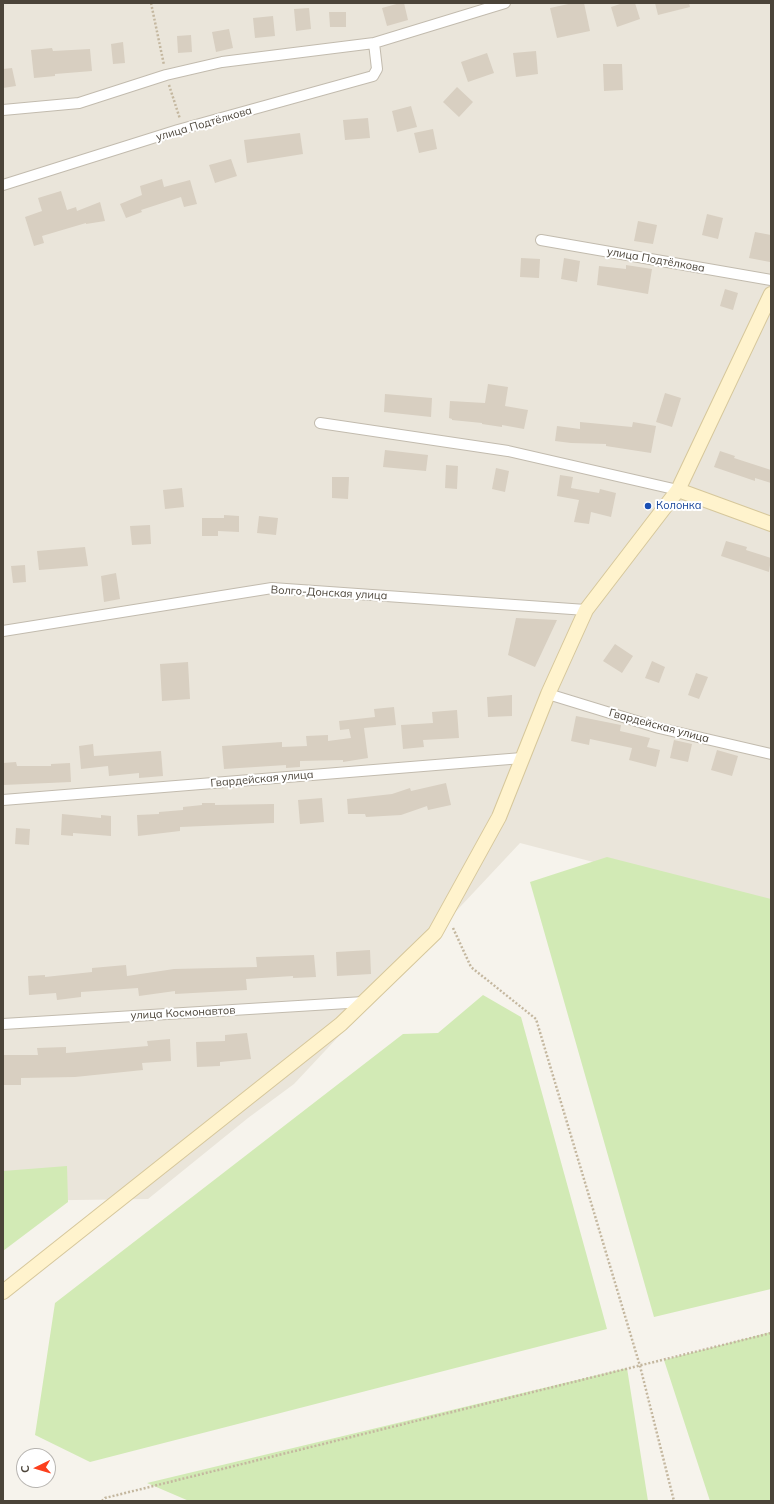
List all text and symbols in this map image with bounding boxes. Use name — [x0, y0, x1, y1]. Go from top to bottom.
street label: улица Подтёлкова — [155, 104, 253, 144]
street label: улица Подтёлкова — [606, 245, 706, 275]
place label: Колонка — [656, 499, 701, 513]
marker: Колонка — [643, 501, 653, 511]
street label: Волго-Донская улица — [270, 583, 388, 603]
street label: Гвардейская улица — [607, 706, 711, 746]
street label: Гвардейская улица — [210, 768, 314, 790]
street label: улица Космонавтов — [130, 1004, 236, 1022]
north arrow — [16, 1448, 56, 1488]
text: С — [18, 1465, 32, 1473]

